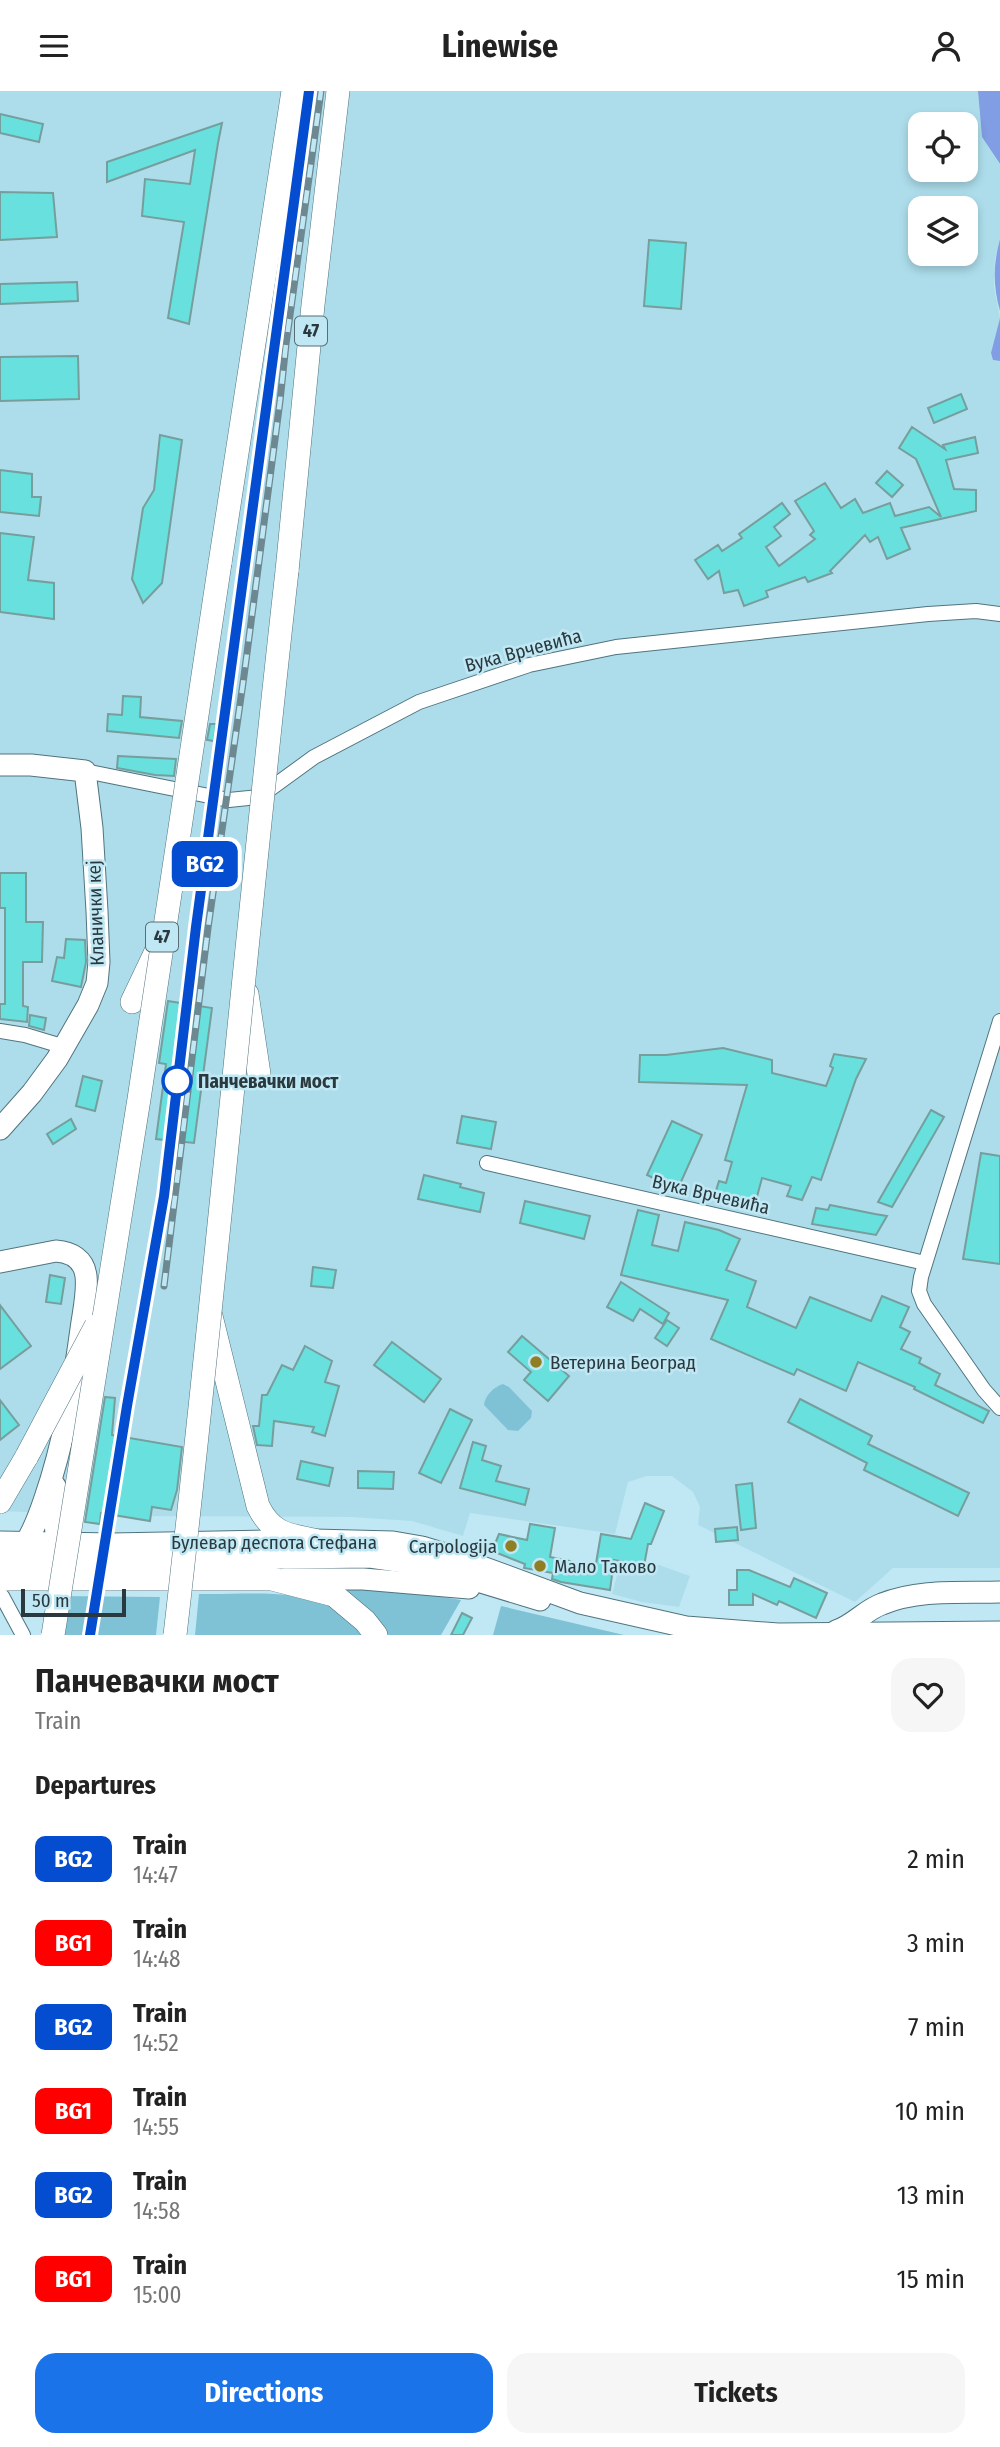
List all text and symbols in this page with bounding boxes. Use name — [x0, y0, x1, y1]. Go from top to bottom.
icon: menu — [35, 27, 73, 65]
text: Linewise — [442, 27, 558, 65]
icon: person — [927, 27, 965, 65]
map controls — [908, 112, 978, 266]
button: locate — [908, 112, 978, 182]
button: layers — [908, 196, 978, 266]
road number: 47 — [295, 317, 327, 345]
street label: Вука Врчевића — [462, 624, 584, 677]
line badge: BG2 — [165, 841, 245, 887]
text: BG2 — [186, 850, 224, 878]
street label: Кланички кеј — [82, 860, 109, 966]
road number: 47 — [146, 923, 178, 951]
marker: Панчевачки мост — [162, 1066, 192, 1096]
place label: Панчевачки мост — [198, 1070, 339, 1093]
street label: Вука Врчевића — [650, 1170, 772, 1219]
place label: Ветерина Београд — [550, 1351, 696, 1374]
marker: Ветерина Београд — [528, 1354, 544, 1370]
street label: Булевар деспота Стефана — [171, 1531, 377, 1554]
place label: Carpologija — [409, 1535, 497, 1558]
marker: Carpologija — [503, 1538, 519, 1554]
place label: Мало Таково — [554, 1555, 656, 1578]
marker: Мало Таково — [532, 1558, 548, 1574]
scale bar — [21, 1586, 126, 1618]
text: 50 m — [32, 1589, 70, 1612]
button: heart — [891, 1658, 965, 1732]
text: Панчевачки мост — [35, 1661, 279, 1701]
text: Train — [35, 1707, 81, 1735]
text: Departures — [35, 1770, 156, 1801]
text: Train — [133, 1830, 187, 1861]
text: 2 min — [907, 1844, 965, 1875]
text: BG2 — [54, 1845, 93, 1873]
text: 14:47 — [133, 1861, 178, 1889]
text: Train — [133, 1914, 187, 1945]
text: 3 min — [907, 1928, 965, 1959]
text: BG1 — [55, 1929, 92, 1957]
text: 14:48 — [133, 1945, 181, 1973]
text: Train — [133, 1998, 187, 2029]
text: 7 min — [908, 2012, 965, 2043]
text: BG2 — [54, 2013, 93, 2041]
text: 14:52 — [133, 2029, 179, 2057]
text: Train — [133, 2082, 187, 2113]
text: 10 min — [895, 2096, 965, 2127]
text: BG1 — [55, 2097, 92, 2125]
text: 14:55 — [133, 2113, 179, 2141]
text: Train — [133, 2166, 187, 2197]
text: 13 min — [897, 2180, 965, 2211]
text: BG2 — [54, 2181, 93, 2209]
text: 14:58 — [133, 2197, 180, 2225]
text: Train — [133, 2250, 187, 2281]
text: 15 min — [897, 2264, 965, 2295]
text: BG1 — [55, 2265, 92, 2293]
text: 15:00 — [133, 2281, 181, 2309]
button: Directions — [35, 2353, 493, 2433]
button: Tickets — [507, 2353, 965, 2433]

